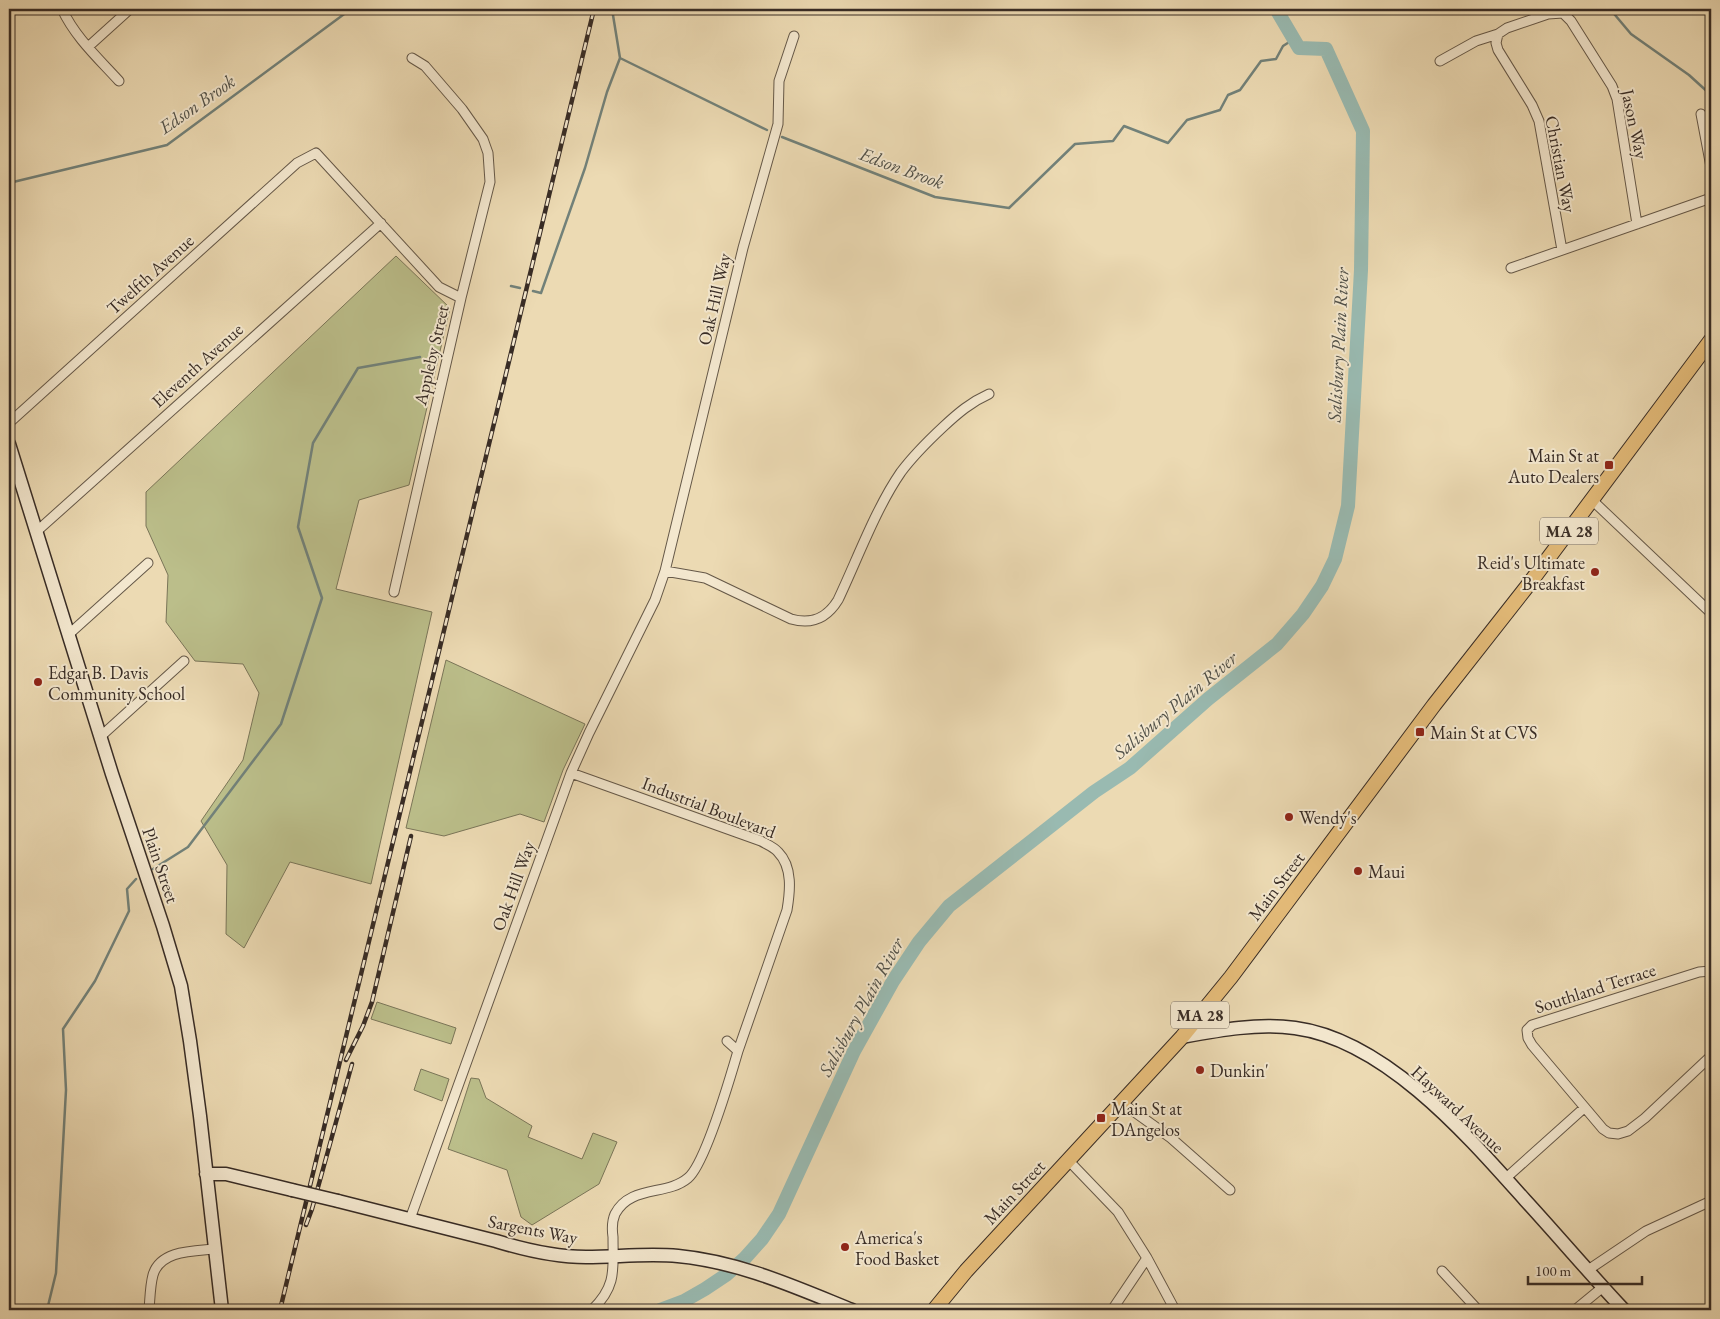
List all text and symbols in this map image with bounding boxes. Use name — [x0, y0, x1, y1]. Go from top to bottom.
water label: Edson Brook — [153, 68, 240, 140]
street label: Jason Way — [1616, 85, 1654, 161]
street label: Christian Way — [1540, 114, 1582, 215]
water label: Edson Brook — [856, 141, 948, 195]
street label: Twelfth Avenue — [102, 229, 198, 319]
street label: Oak Hill Way — [692, 251, 736, 347]
water label: Salisbury Plain River — [1321, 266, 1355, 424]
street label: Appleby Street — [408, 302, 454, 408]
street label: Eleventh Avenue — [146, 318, 248, 412]
place label: Main St at Auto Dealers — [1507, 444, 1599, 488]
marker: Main St at Auto Dealers — [1603, 459, 1615, 471]
road number: MA 28 — [1540, 518, 1598, 544]
place label: Reid's Ultimate Breakfast — [1477, 551, 1585, 595]
marker: Reid's Ultimate Breakfast — [1589, 566, 1601, 578]
water label: Salisbury Plain River — [1107, 645, 1243, 765]
place label: Edgar B. Davis Community School — [48, 661, 185, 705]
marker: Edgar B. Davis Community School — [32, 676, 44, 688]
place label: Main St at CVS — [1430, 721, 1537, 744]
marker: Main St at CVS — [1414, 726, 1426, 738]
street label: Industrial Boulevard — [639, 771, 780, 843]
place label: Wendy's — [1299, 806, 1357, 829]
marker: Wendy's — [1283, 811, 1295, 823]
street label: Plain Street — [137, 824, 185, 906]
street label: Oak Hill Way — [486, 838, 540, 934]
street label: Main Street — [1243, 847, 1309, 925]
place label: Maui — [1368, 860, 1406, 883]
marker: Maui — [1352, 865, 1364, 877]
water label: Salisbury Plain River — [812, 933, 910, 1082]
street label: Southland Terrace — [1532, 958, 1658, 1018]
road number: MA 28 — [1171, 1002, 1229, 1028]
place label: Dunkin' — [1210, 1059, 1269, 1082]
street label: Hayward Avenue — [1407, 1060, 1509, 1158]
marker: Dunkin' — [1194, 1064, 1206, 1076]
place label: Main St at DAngelos — [1111, 1097, 1182, 1141]
marker: Main St at DAngelos — [1095, 1112, 1107, 1124]
street label: Main Street — [978, 1155, 1050, 1229]
street label: Sargents Way — [486, 1209, 580, 1249]
place label: America's Food Basket — [854, 1226, 939, 1270]
marker: America's Food Basket — [839, 1241, 851, 1253]
scale bar — [1528, 1254, 1641, 1286]
text: 100 m — [1535, 1261, 1572, 1280]

